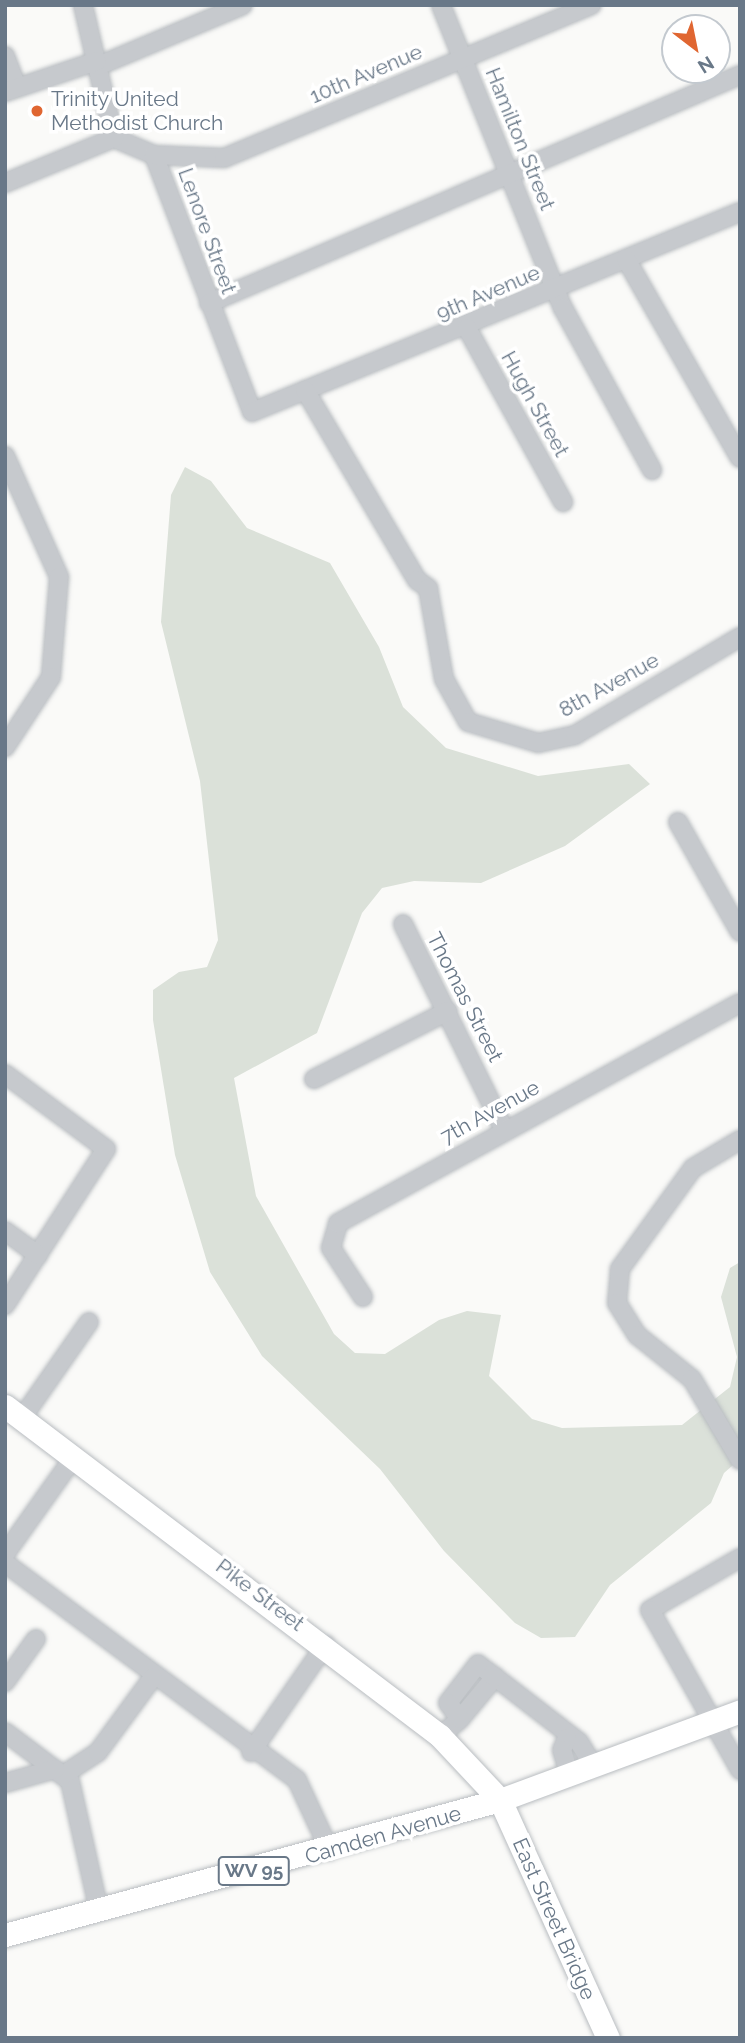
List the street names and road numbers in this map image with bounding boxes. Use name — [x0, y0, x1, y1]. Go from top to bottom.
street label: 10th Avenue — [306, 39, 426, 109]
street label: Hamilton Street — [480, 64, 560, 214]
street label: Lenore Street — [173, 165, 241, 297]
street label: 9th Avenue — [432, 260, 544, 326]
street label: Hugh Street — [496, 347, 574, 461]
street label: 8th Avenue — [554, 647, 664, 723]
street label: Thomas Street — [422, 928, 508, 1066]
street label: 7th Avenue — [436, 1074, 544, 1150]
street label: Pike Street — [211, 1554, 309, 1636]
street label: Camden Avenue — [302, 1801, 464, 1869]
street label: East Street Bridge — [507, 1834, 601, 2004]
road number: WV 95 — [217, 1856, 291, 1886]

